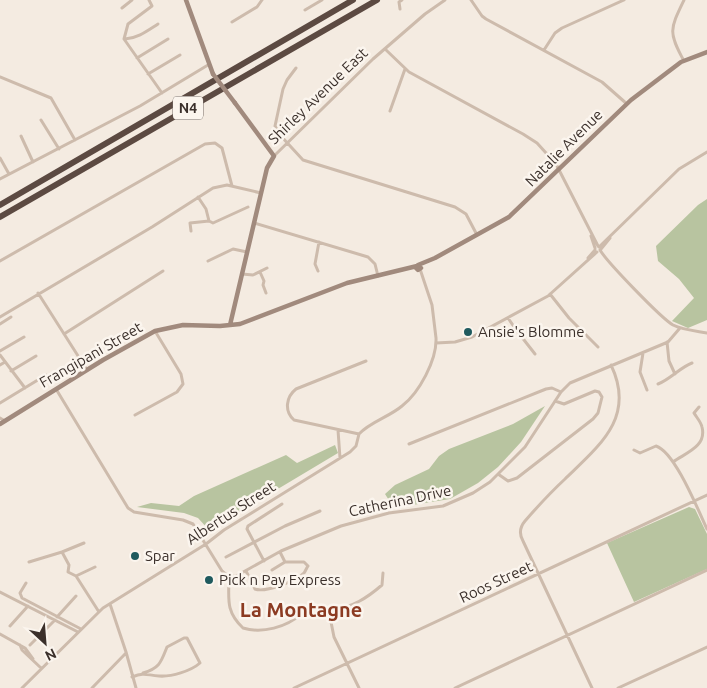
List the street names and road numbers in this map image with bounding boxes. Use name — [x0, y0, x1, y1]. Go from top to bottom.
street label: Shirley Avenue East — [265, 44, 371, 147]
road number: N4 — [173, 96, 203, 120]
street label: Natalie Avenue — [522, 106, 606, 190]
street label: Frangipani Street — [36, 318, 145, 391]
street label: Albertus Street — [183, 477, 279, 548]
street label: Catherina Drive — [347, 481, 453, 520]
street label: Roos Street — [457, 557, 535, 606]

